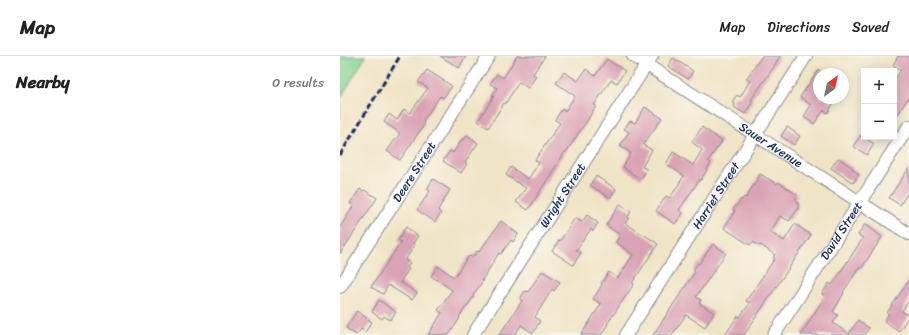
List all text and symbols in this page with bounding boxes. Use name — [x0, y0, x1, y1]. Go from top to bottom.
text: Map — [20, 11, 55, 44]
text: Map — [719, 15, 745, 40]
text: Directions — [767, 15, 830, 40]
text: Saved — [852, 15, 889, 40]
text: Nearby — [16, 67, 70, 97]
north arrow — [813, 68, 849, 104]
map controls — [861, 68, 897, 140]
button: + — [861, 68, 897, 104]
text: 0 results — [272, 71, 324, 94]
button: − — [861, 104, 897, 140]
street label: Sauer Avenue — [734, 116, 807, 174]
street label: Deere Street — [386, 137, 442, 207]
street label: Harriet Street — [686, 156, 747, 234]
street label: Wright Street — [534, 158, 592, 232]
street label: David Street — [814, 197, 868, 265]

